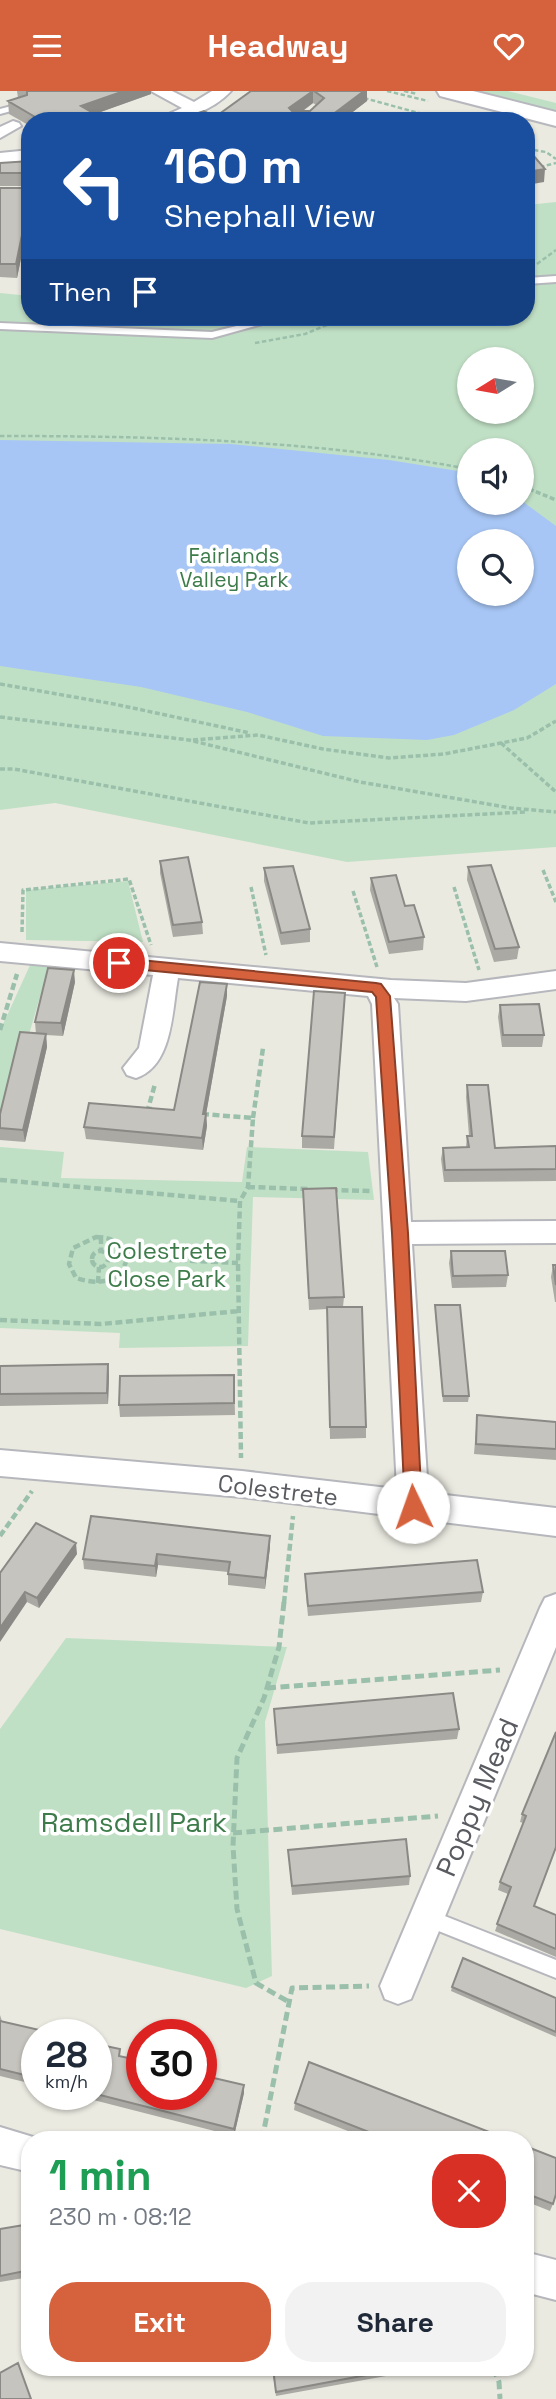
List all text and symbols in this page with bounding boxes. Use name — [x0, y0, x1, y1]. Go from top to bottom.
text: Headway — [208, 26, 348, 66]
icon: menu — [28, 27, 66, 65]
icon: heart — [490, 27, 528, 65]
text: 160 m — [164, 135, 302, 197]
icon: left — [49, 140, 140, 231]
text: Shephall View — [164, 196, 376, 236]
icon: arrive — [126, 273, 164, 311]
text: Then — [49, 275, 112, 309]
north arrow — [457, 347, 534, 423]
map controls — [457, 347, 534, 606]
button: sound — [457, 438, 534, 515]
button: search — [457, 529, 534, 606]
park label: Fairlands Valley Park — [180, 542, 288, 593]
pin — [89, 933, 149, 993]
icon: arrive — [100, 944, 138, 982]
park label: Colestrete Close Park — [107, 1235, 227, 1294]
street label: Colestrete — [216, 1467, 340, 1513]
position arrow — [376, 1470, 450, 1544]
street label: Poppy Mead — [427, 1712, 527, 1882]
park label: Ramsdell Park — [41, 1804, 227, 1840]
speed limit sign: 30 — [126, 2019, 217, 2110]
text: 28 — [46, 2033, 87, 2077]
text: km/h — [45, 2070, 88, 2093]
text: 1 min — [49, 2149, 152, 2202]
button: close — [432, 2154, 506, 2228]
text: 230 m · 08:12 — [49, 2202, 192, 2232]
button: Exit — [49, 2282, 271, 2362]
button: Share — [285, 2282, 506, 2362]

